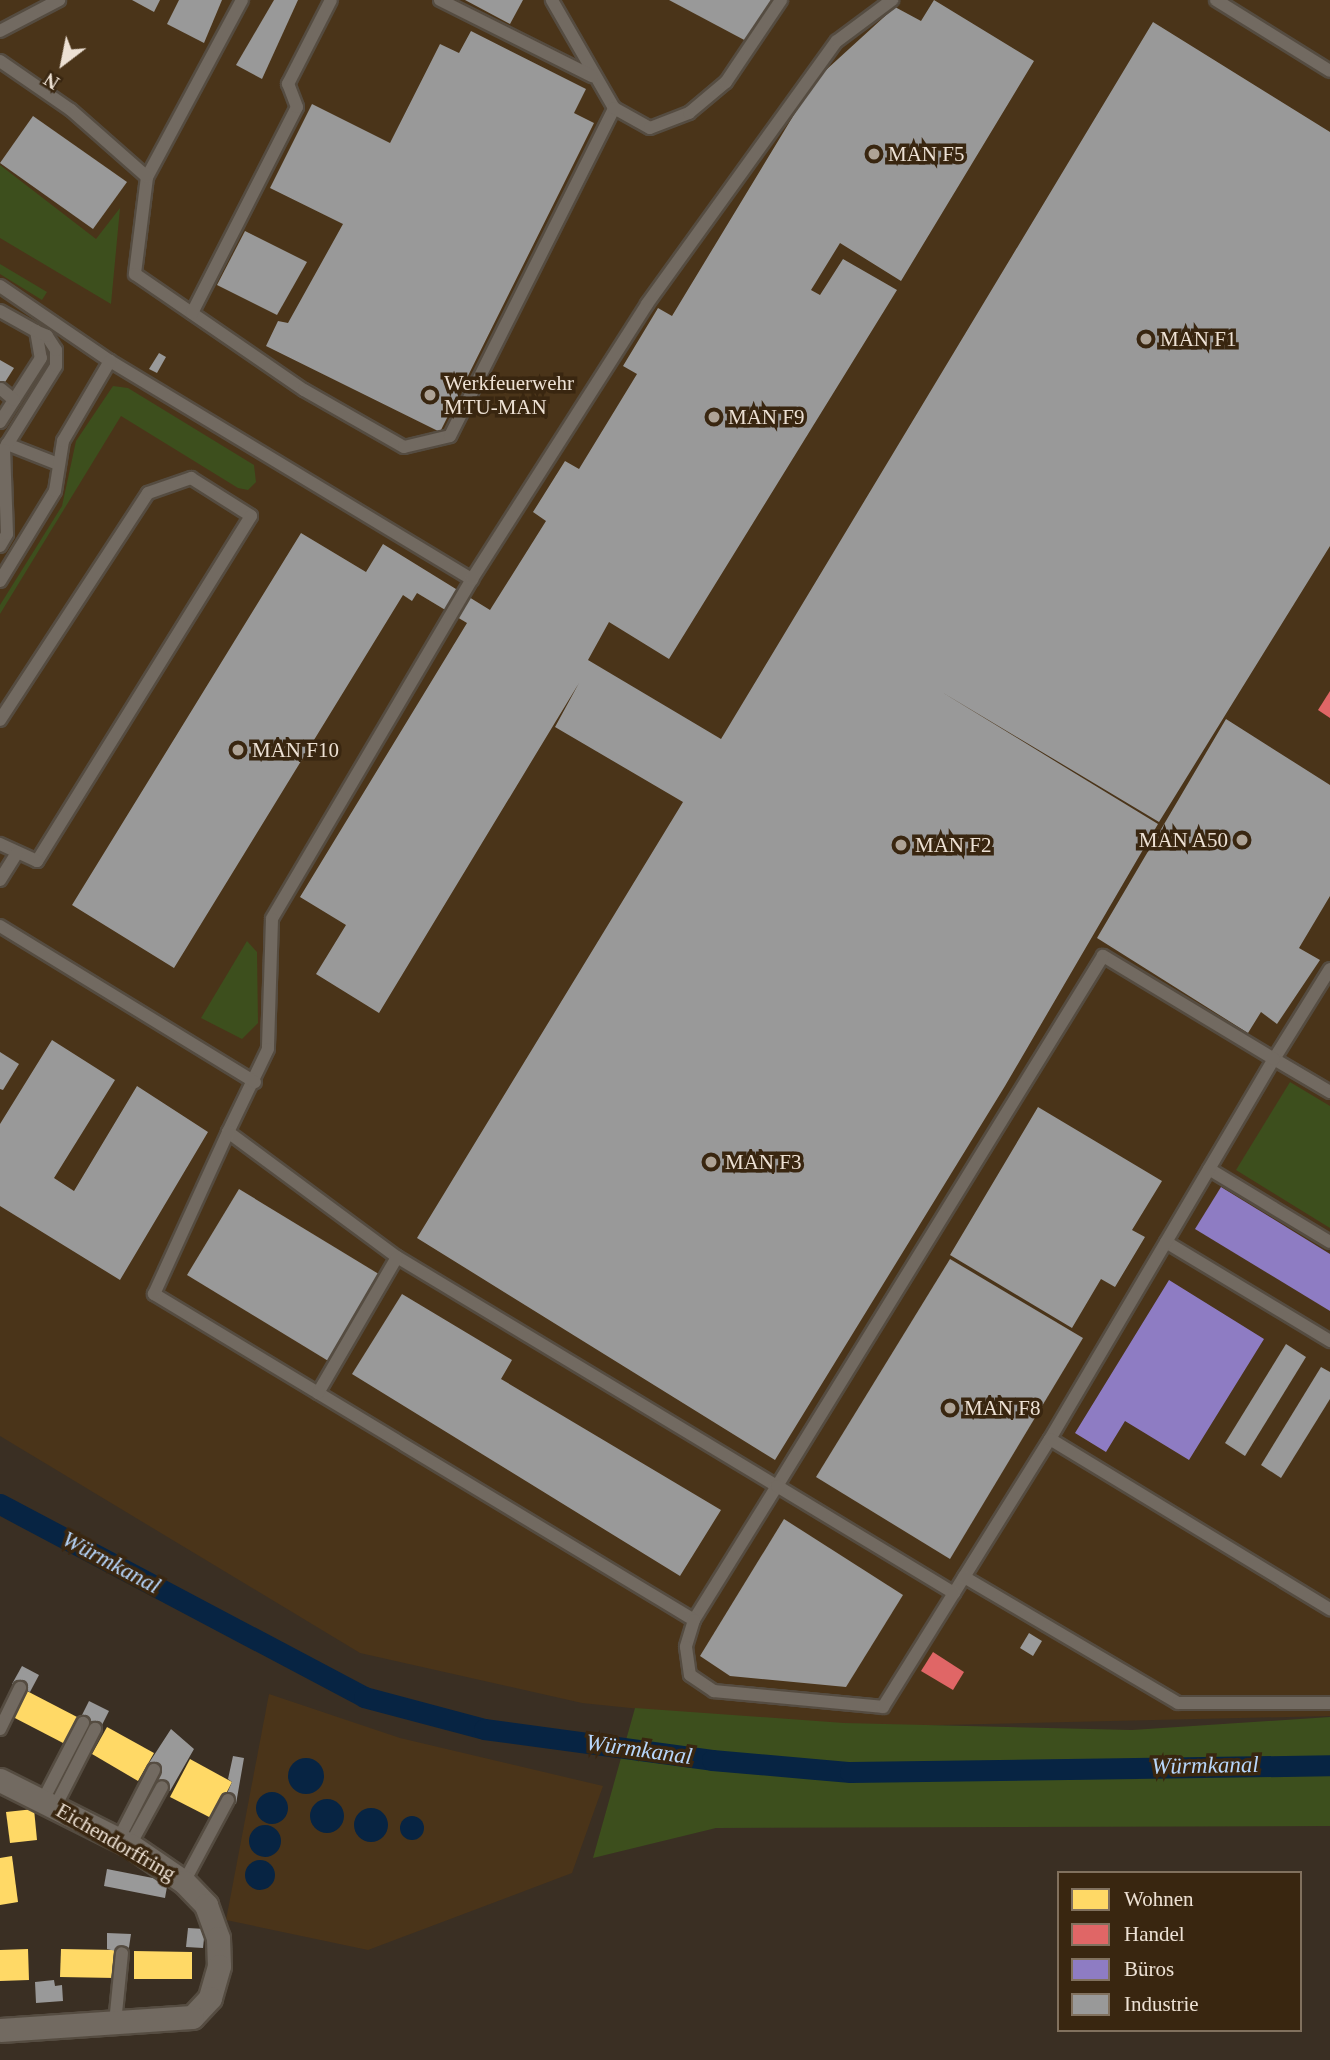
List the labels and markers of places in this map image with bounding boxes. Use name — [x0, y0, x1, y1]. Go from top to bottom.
place label: MAN F5 — [888, 141, 964, 167]
marker: MAN F5 — [866, 146, 882, 162]
place label: MAN F1 — [1160, 326, 1236, 352]
marker: MAN F1 — [1138, 331, 1154, 347]
place label: Werkfeuerwehr MTU-MAN — [444, 370, 574, 420]
marker: Werkfeuerwehr MTU-MAN — [422, 387, 438, 403]
place label: MAN F9 — [728, 404, 804, 430]
marker: MAN F9 — [706, 409, 722, 425]
place label: MAN F10 — [252, 737, 339, 763]
marker: MAN F10 — [230, 742, 246, 758]
place label: MAN A50 — [1138, 827, 1228, 853]
place label: MAN F2 — [915, 832, 991, 858]
marker: MAN A50 — [1234, 832, 1250, 848]
marker: MAN F2 — [893, 837, 909, 853]
place label: MAN F3 — [725, 1149, 801, 1175]
marker: MAN F3 — [703, 1154, 719, 1170]
place label: MAN F8 — [964, 1395, 1040, 1421]
marker: MAN F8 — [942, 1400, 958, 1416]

